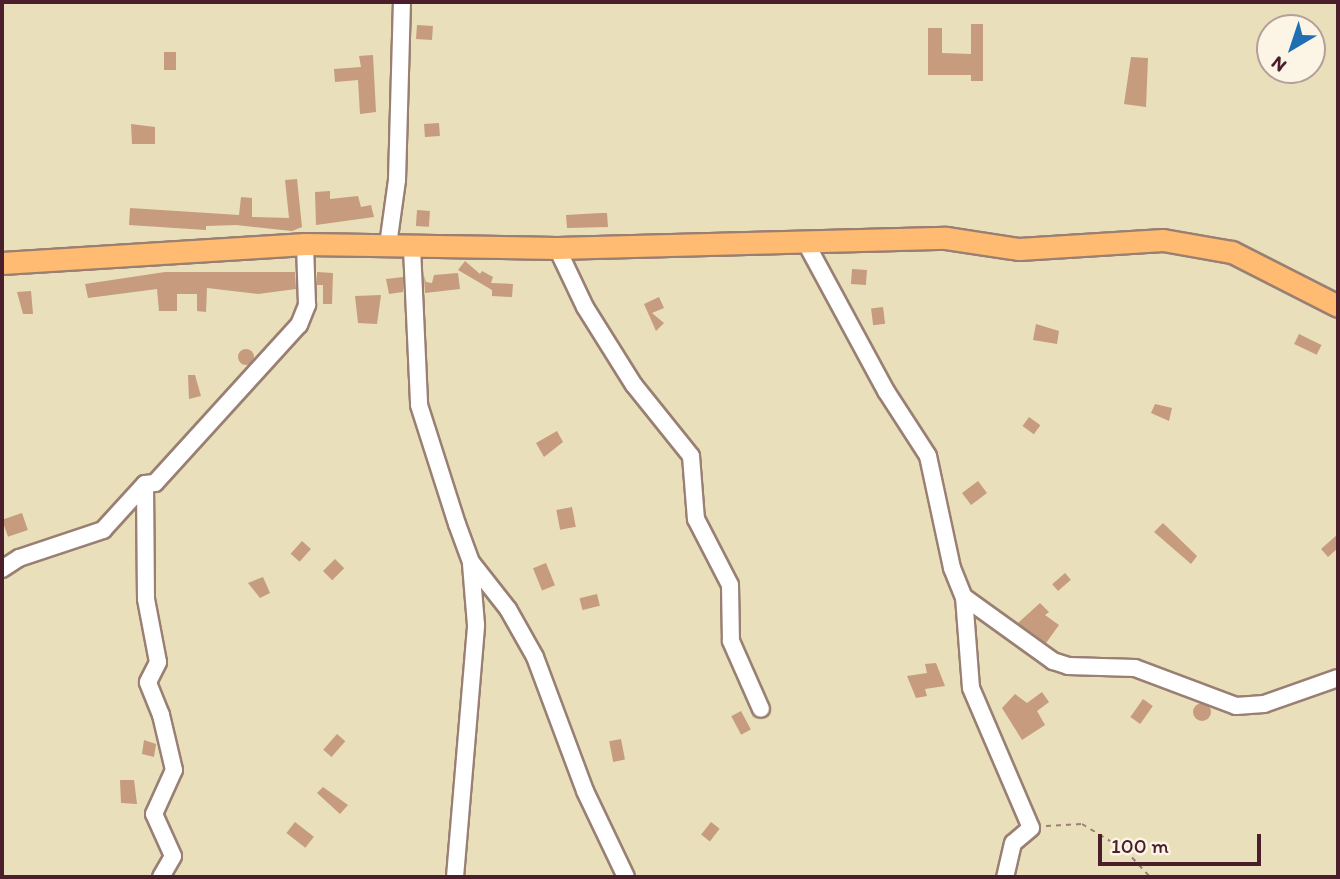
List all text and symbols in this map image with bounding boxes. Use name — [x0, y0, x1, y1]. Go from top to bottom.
north arrow — [1256, 14, 1326, 84]
text: N — [1267, 51, 1291, 77]
scale bar — [1102, 820, 1265, 864]
text: 100 m — [1111, 833, 1169, 858]

